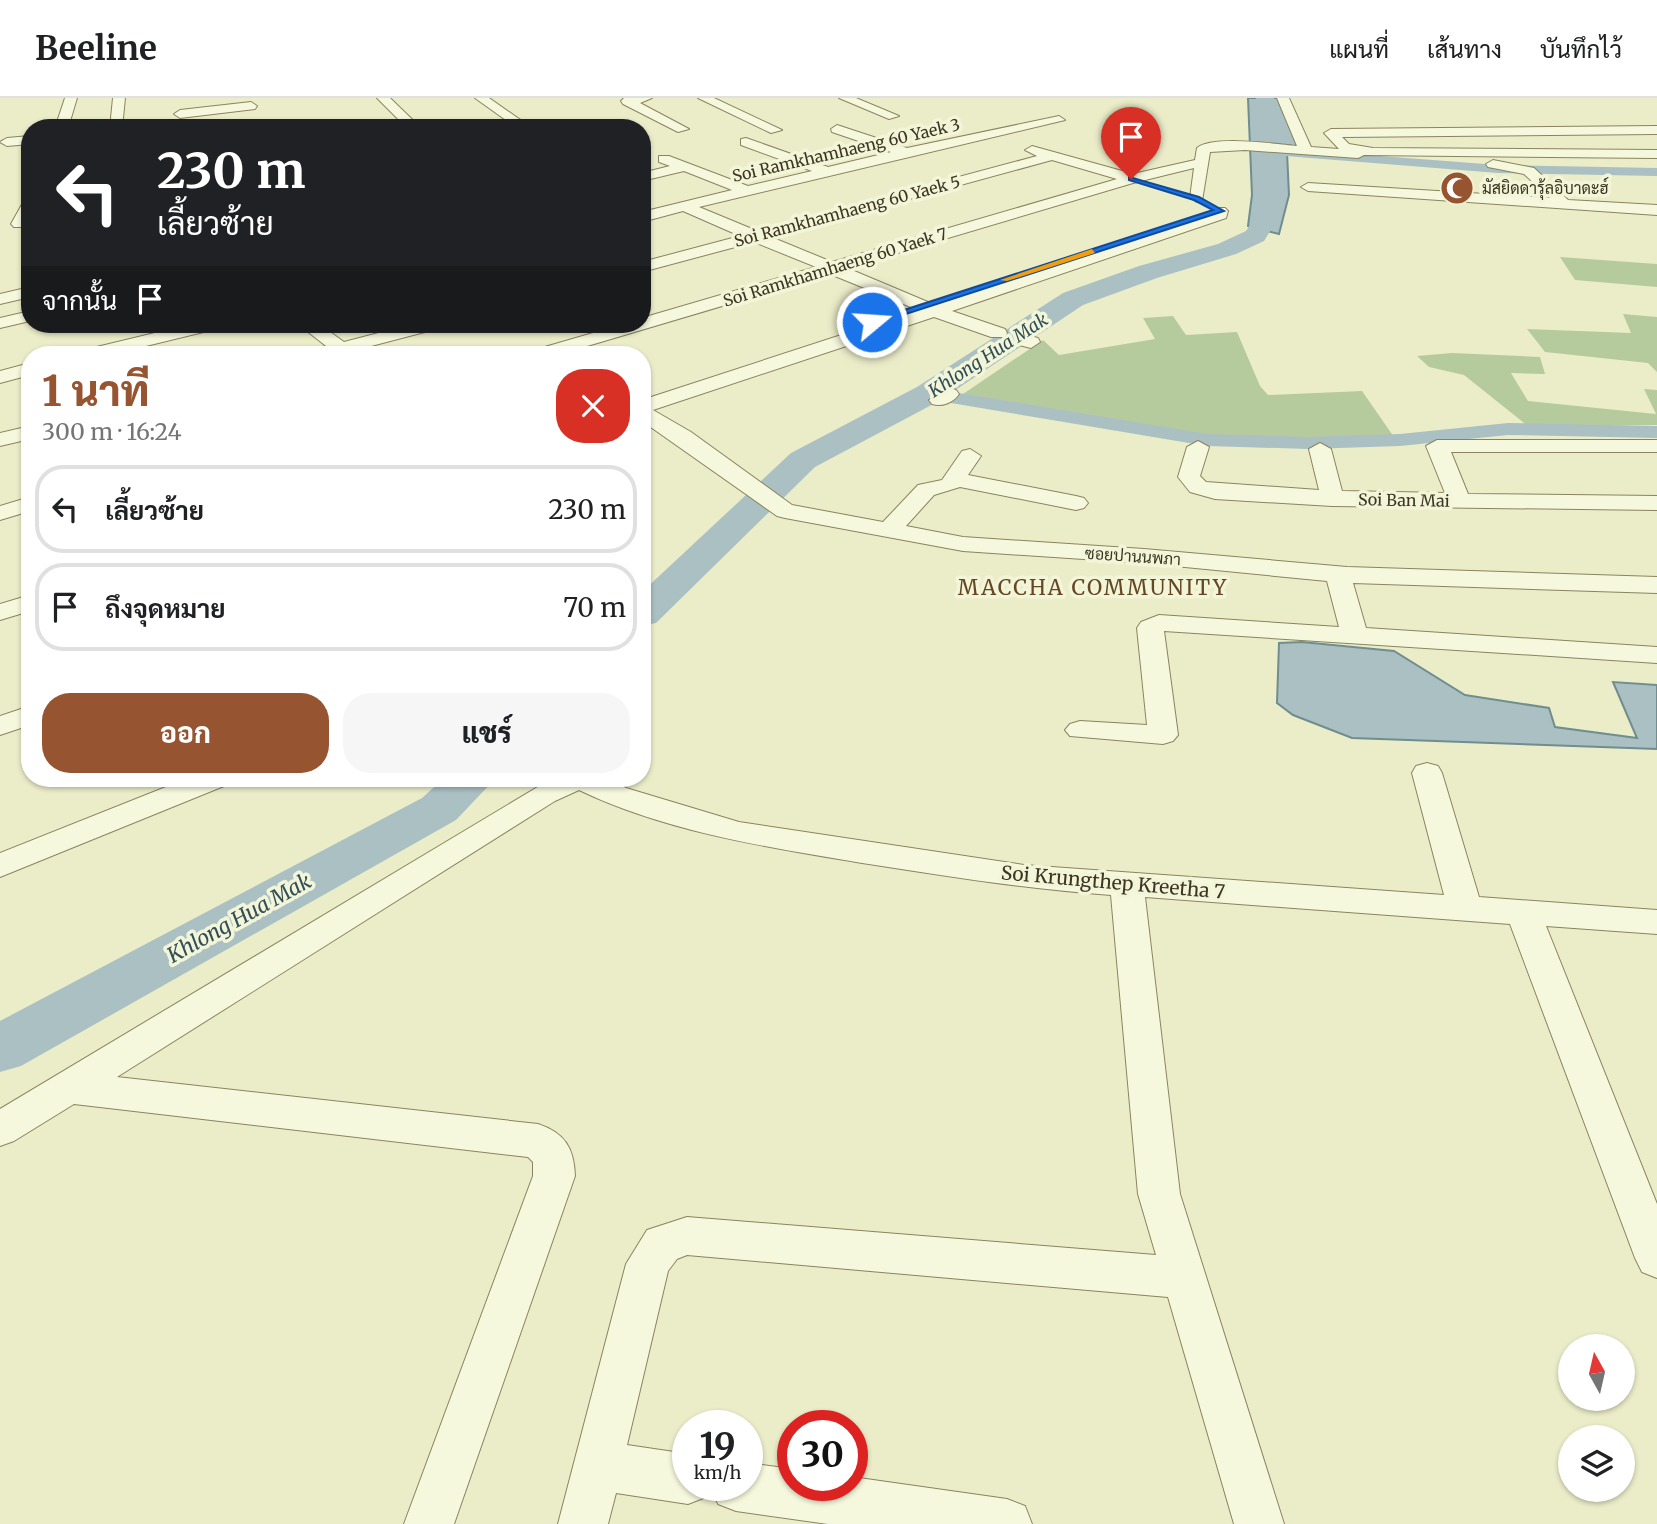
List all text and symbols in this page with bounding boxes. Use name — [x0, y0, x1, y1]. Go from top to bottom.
text: Beeline — [35, 28, 157, 69]
text: แผนที่ — [1329, 34, 1389, 65]
text: เส้นทาง — [1427, 34, 1502, 65]
text: บันทึกไว้ — [1540, 34, 1622, 65]
pin — [1101, 107, 1161, 179]
street label: Soi Ramkhamhaeng 60 Yaek 3 — [730, 114, 962, 186]
icon: arrive — [1112, 118, 1150, 156]
text: 230 m — [157, 140, 305, 201]
icon: left — [42, 147, 133, 238]
mosque icon: มัสยิดดารุ้ลอิบาดะฮ์ — [1438, 169, 1476, 207]
street label: Soi Ramkhamhaeng 60 Yaek 5 — [732, 171, 962, 251]
place label: มัสยิดดารุ้ลอิบาดะฮ์ — [1482, 176, 1609, 200]
text: เลี้ยวซ้าย — [157, 204, 274, 244]
street label: Soi Ramkhamhaeng 60 Yaek 7 — [721, 223, 949, 311]
icon: arrive — [131, 280, 169, 318]
text: จากนั้น — [42, 284, 117, 317]
position arrow — [835, 285, 909, 359]
water label: Khlong Hua Mak — [923, 308, 1052, 403]
text: 1 นาที — [42, 365, 150, 417]
button: close — [556, 369, 630, 443]
text: 300 m · 16:24 — [42, 417, 182, 446]
street label: Soi Ban Mai — [1358, 489, 1450, 511]
icon: left — [46, 490, 84, 528]
text: 230 m — [548, 493, 626, 526]
text: เลี้ยวซ้าย — [105, 494, 204, 527]
street label: ซอยปานนพภา — [1084, 543, 1182, 569]
district label: MACCHA COMMUNITY — [958, 574, 1228, 601]
icon: arrive — [46, 588, 84, 626]
text: 70 m — [563, 591, 626, 624]
text: ถึงจุดหมาย — [105, 592, 226, 625]
button: ออก — [42, 693, 329, 773]
button: แชร์ — [343, 693, 630, 773]
street label: Soi Krungthep Kreetha 7 — [1000, 860, 1226, 904]
water label: Khlong Hua Mak — [161, 867, 316, 969]
north arrow — [1558, 1334, 1634, 1410]
map controls — [1558, 1334, 1635, 1502]
speed limit sign: 30 — [777, 1410, 868, 1501]
text: 19 — [699, 1424, 736, 1468]
button: layers — [1558, 1425, 1635, 1502]
text: km/h — [694, 1461, 741, 1484]

